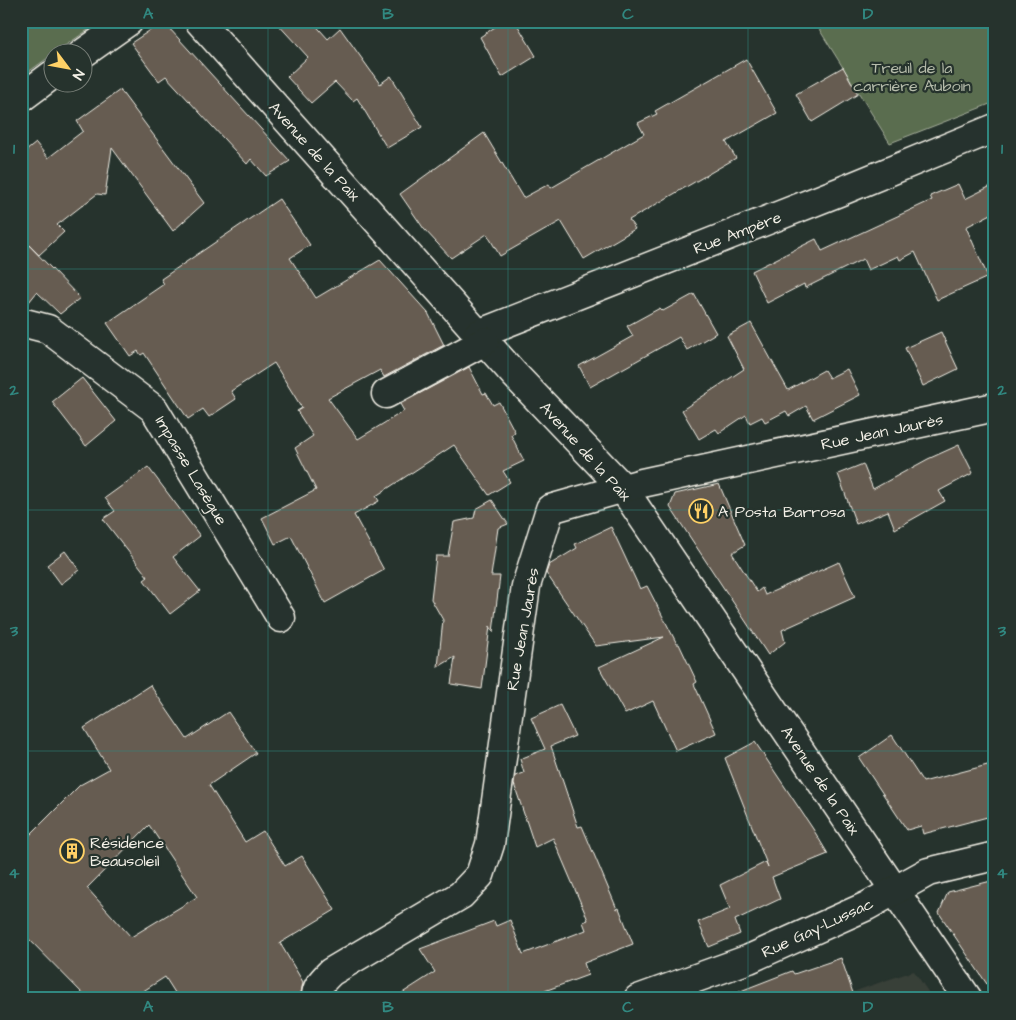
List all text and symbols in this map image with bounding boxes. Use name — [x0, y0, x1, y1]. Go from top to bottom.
text: A — [143, 3, 154, 25]
text: B — [382, 3, 394, 25]
text: C — [622, 3, 634, 25]
text: D — [863, 3, 874, 25]
north arrow — [42, 42, 92, 92]
park label: Treuil de la carrière Auboin — [853, 57, 971, 97]
text: N — [67, 65, 89, 84]
street label: Avenue de la Paix — [264, 97, 365, 207]
text: 1 — [13, 138, 16, 160]
text: 1 — [1001, 138, 1004, 160]
street label: Rue Ampère — [690, 206, 785, 260]
text: 2 — [8, 379, 19, 401]
text: 2 — [996, 379, 1007, 401]
street label: Avenue de la Paix — [535, 397, 636, 507]
street label: Rue Jean Jaurès — [819, 408, 945, 456]
street label: Impasse Lasègue — [149, 412, 233, 530]
restaurant icon: A Posta Barrosa — [688, 498, 714, 524]
place label: A Posta Barrosa — [718, 501, 845, 523]
street label: Rue Jean Jaurès — [501, 566, 545, 692]
text: 3 — [9, 620, 19, 642]
text: 3 — [997, 620, 1007, 642]
street label: Avenue de la Paix — [776, 722, 865, 840]
place label: Résidence Beausoleil — [90, 832, 165, 872]
building icon: Résidence Beausoleil — [59, 838, 85, 864]
text: 4 — [9, 862, 20, 884]
text: 4 — [997, 862, 1008, 884]
street label: Rue Gay-Lussac — [758, 892, 877, 964]
text: A — [143, 996, 154, 1018]
text: B — [382, 996, 394, 1018]
text: C — [622, 996, 634, 1018]
text: D — [863, 996, 874, 1018]

